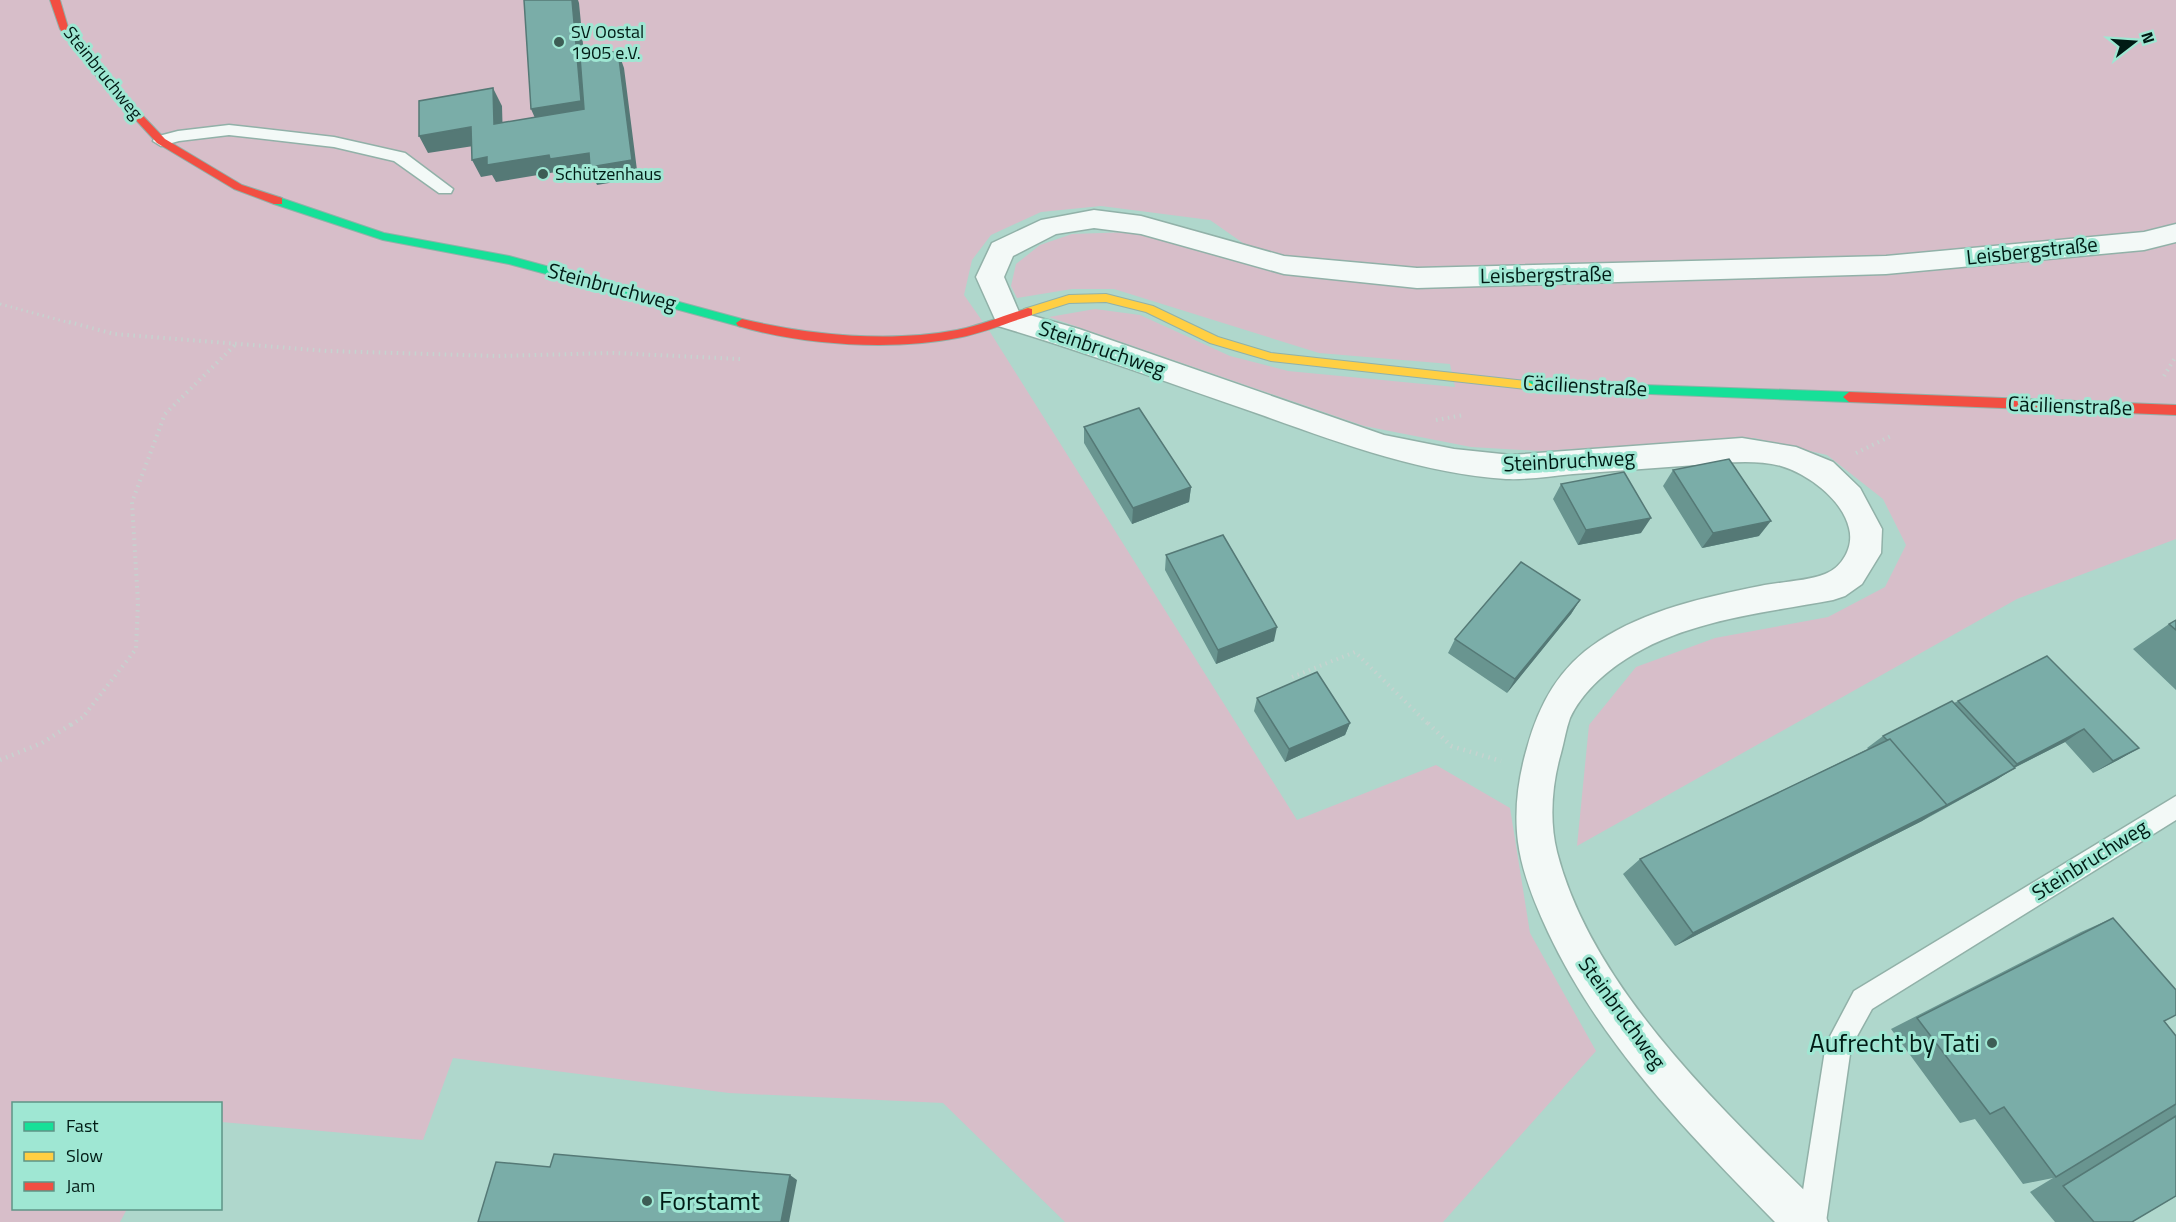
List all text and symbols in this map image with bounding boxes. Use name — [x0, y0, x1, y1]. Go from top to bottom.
north arrow — [2104, 12, 2164, 72]
place label: SV Oostal 1905 e.V. — [571, 18, 644, 66]
street label: Steinbruchweg — [57, 20, 150, 125]
text: N — [2135, 29, 2161, 46]
marker: SV Oostal 1905 e.V. — [552, 35, 566, 49]
place label: Schützenhaus — [555, 160, 662, 187]
marker: Schützenhaus — [536, 167, 550, 181]
street label: Leisbergstraße — [1965, 227, 2099, 273]
street label: Steinbruchweg — [544, 253, 680, 319]
street label: Leisbergstraße — [1480, 257, 1612, 291]
street label: Steinbruchweg — [1035, 311, 1170, 385]
street label: Cäcilienstraße — [1522, 366, 1648, 404]
street label: Cäcilienstraße — [2007, 387, 2133, 423]
street label: Steinbruchweg — [1502, 441, 1636, 479]
street label: Steinbruchweg — [2025, 810, 2154, 908]
street label: Steinbruchweg — [1571, 950, 1675, 1075]
place label: Aufrecht by Tati — [1809, 1023, 1980, 1062]
marker: Aufrecht by Tati — [1985, 1036, 1999, 1050]
legend — [12, 1102, 222, 1210]
text: Fast — [66, 1112, 99, 1139]
text: Slow — [66, 1142, 103, 1169]
text: Jam — [66, 1172, 95, 1199]
place label: Forstamt — [659, 1181, 760, 1220]
marker: Forstamt — [640, 1194, 654, 1208]

